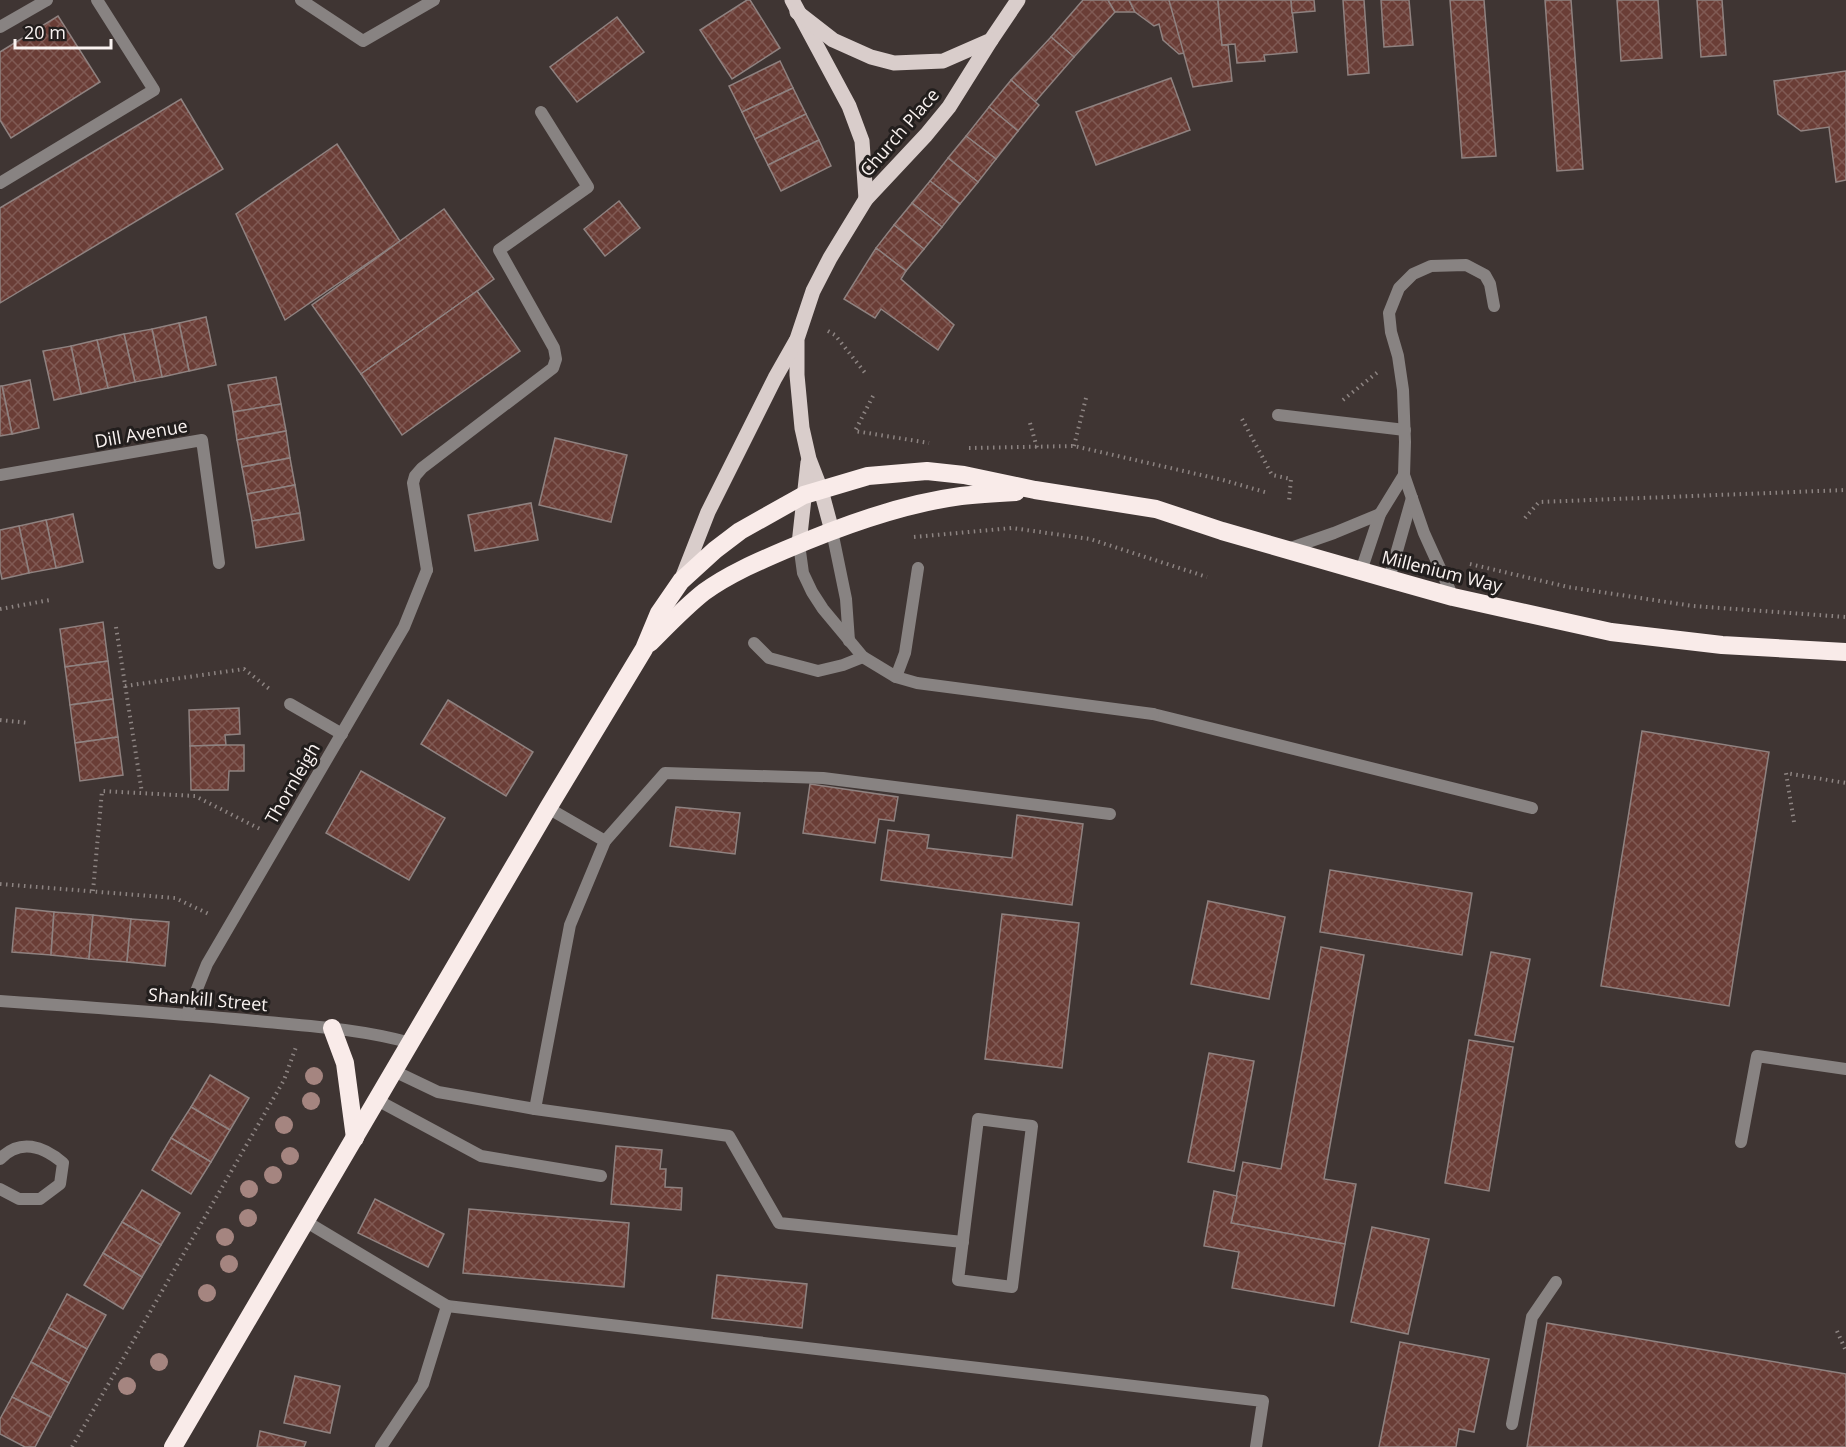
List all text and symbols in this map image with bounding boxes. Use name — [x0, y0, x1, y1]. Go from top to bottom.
scale bar — [15, 12, 111, 50]
text: 20 m — [24, 20, 66, 44]
street label: Church Place — [854, 83, 944, 181]
street label: Dill Avenue — [93, 413, 189, 453]
street label: Millenium Way — [1379, 544, 1506, 598]
street label: Thornleigh — [259, 738, 325, 828]
street label: Shankill Street — [147, 982, 269, 1016]

